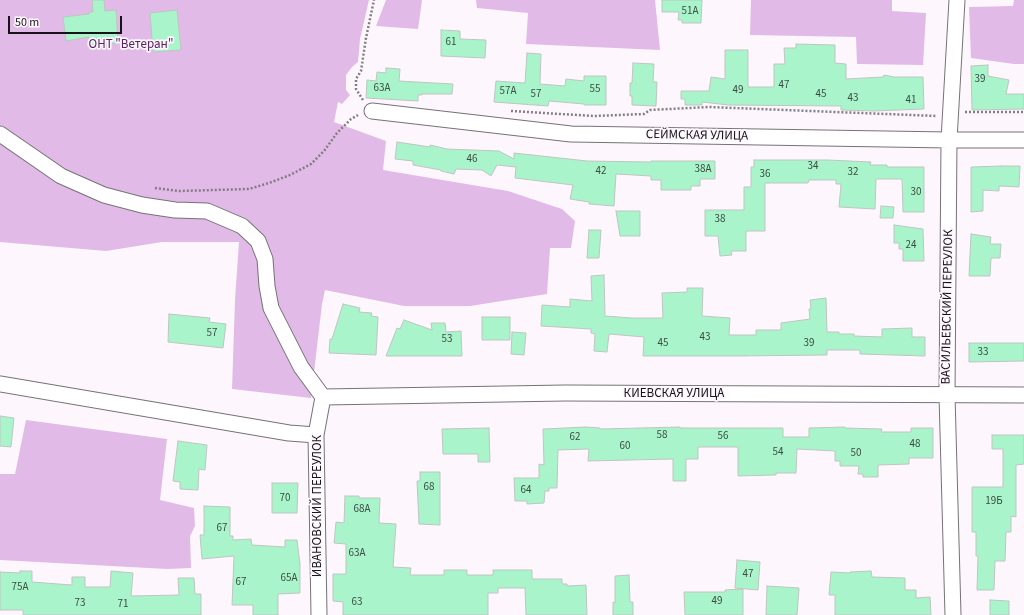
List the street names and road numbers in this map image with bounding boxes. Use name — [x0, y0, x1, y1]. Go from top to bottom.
street label: СЕЙМСКАЯ УЛИЦА — [646, 127, 748, 145]
street label: ВАСИЛЬЕВСКИЙ ПЕРЕУЛОК — [939, 229, 957, 385]
street label: КИЕВСКАЯ УЛИЦА — [624, 386, 724, 402]
street label: ИВАНОВСКИЙ ПЕРЕУЛОК — [310, 435, 326, 577]

